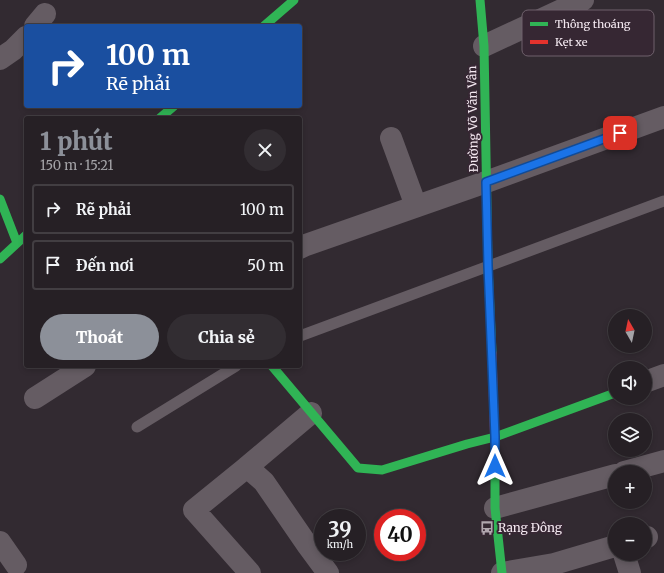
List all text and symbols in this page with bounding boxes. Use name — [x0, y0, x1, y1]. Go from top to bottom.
legend — [522, 10, 654, 56]
text: Thông thoáng — [555, 17, 631, 31]
text: Kẹt xe — [555, 35, 588, 49]
text: 100 m — [106, 37, 190, 73]
icon: right — [40, 40, 92, 92]
street label: Đường Võ Văn Vân — [464, 66, 481, 172]
text: Rẽ phải — [106, 72, 170, 95]
pin — [603, 116, 637, 150]
icon: arrive — [609, 122, 631, 144]
text: 1 phút — [40, 126, 113, 157]
button: close — [244, 129, 286, 171]
text: 150 m · 15:21 — [40, 157, 113, 174]
icon: right — [42, 198, 64, 220]
text: Rẽ phải — [76, 200, 131, 219]
text: 100 m — [240, 200, 284, 219]
icon: arrive — [42, 254, 64, 276]
text: Đến nơi — [76, 256, 134, 275]
text: 50 m — [247, 256, 284, 275]
north arrow — [608, 309, 652, 353]
map controls — [608, 309, 652, 561]
button: Thoát — [40, 314, 159, 360]
button: Chia sẻ — [167, 314, 286, 360]
button: sound — [608, 361, 652, 405]
button: layers — [608, 413, 652, 457]
position arrow — [474, 445, 516, 487]
button: + — [608, 465, 652, 509]
speed limit sign: 40 — [374, 509, 426, 561]
text: 39 — [328, 517, 352, 542]
button: − — [608, 517, 652, 561]
bus stop icon: Rạng Đông — [479, 520, 495, 536]
place label: Rạng Đông — [498, 520, 563, 535]
text: km/h — [327, 538, 353, 551]

